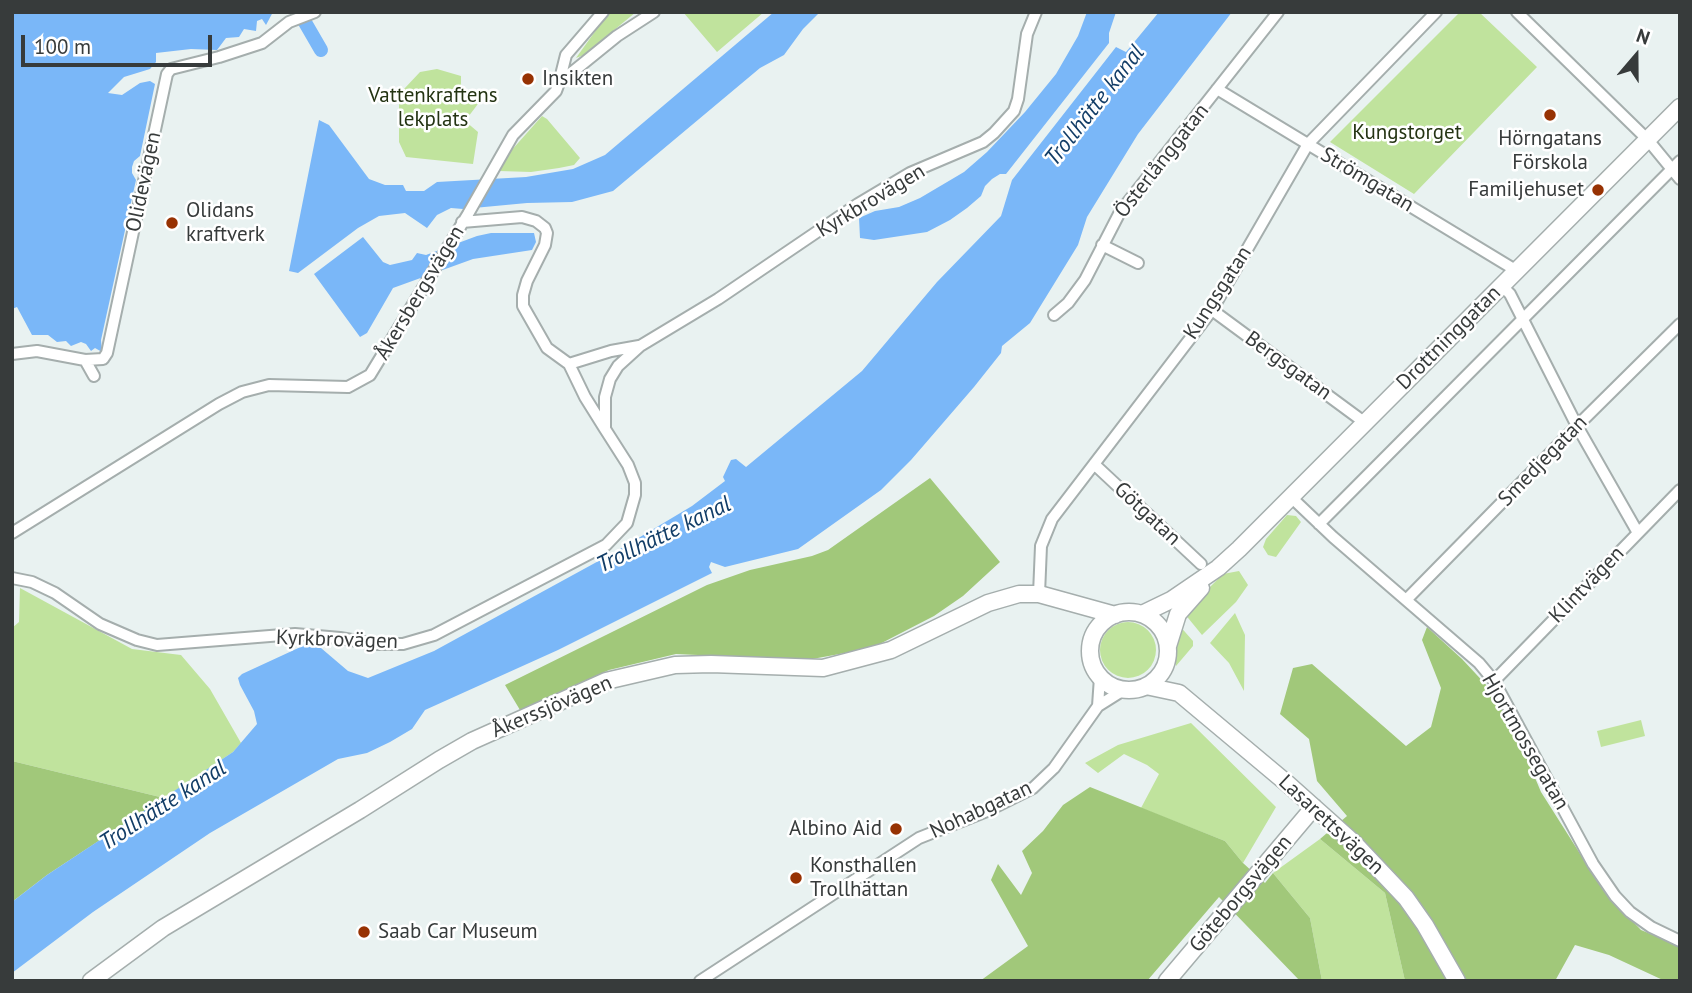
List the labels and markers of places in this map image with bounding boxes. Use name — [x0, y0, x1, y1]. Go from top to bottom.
place label: Insikten — [542, 66, 613, 92]
marker: Insikten — [520, 71, 536, 87]
marker: Hörngatans Förskola — [1542, 107, 1558, 123]
place label: Hörngatans Förskola — [1498, 126, 1602, 176]
place label: Familjehuset — [1468, 177, 1584, 203]
marker: Familjehuset — [1590, 182, 1606, 198]
place label: Olidans kraftverk — [186, 198, 265, 248]
marker: Olidans kraftverk — [164, 215, 180, 231]
place label: Albino Aid — [789, 816, 882, 842]
marker: Albino Aid — [888, 821, 904, 837]
place label: Konsthallen Trollhättan — [810, 853, 917, 903]
marker: Konsthallen Trollhättan — [788, 870, 804, 886]
place label: Saab Car Museum — [378, 919, 538, 945]
marker: Saab Car Museum — [356, 924, 372, 940]

